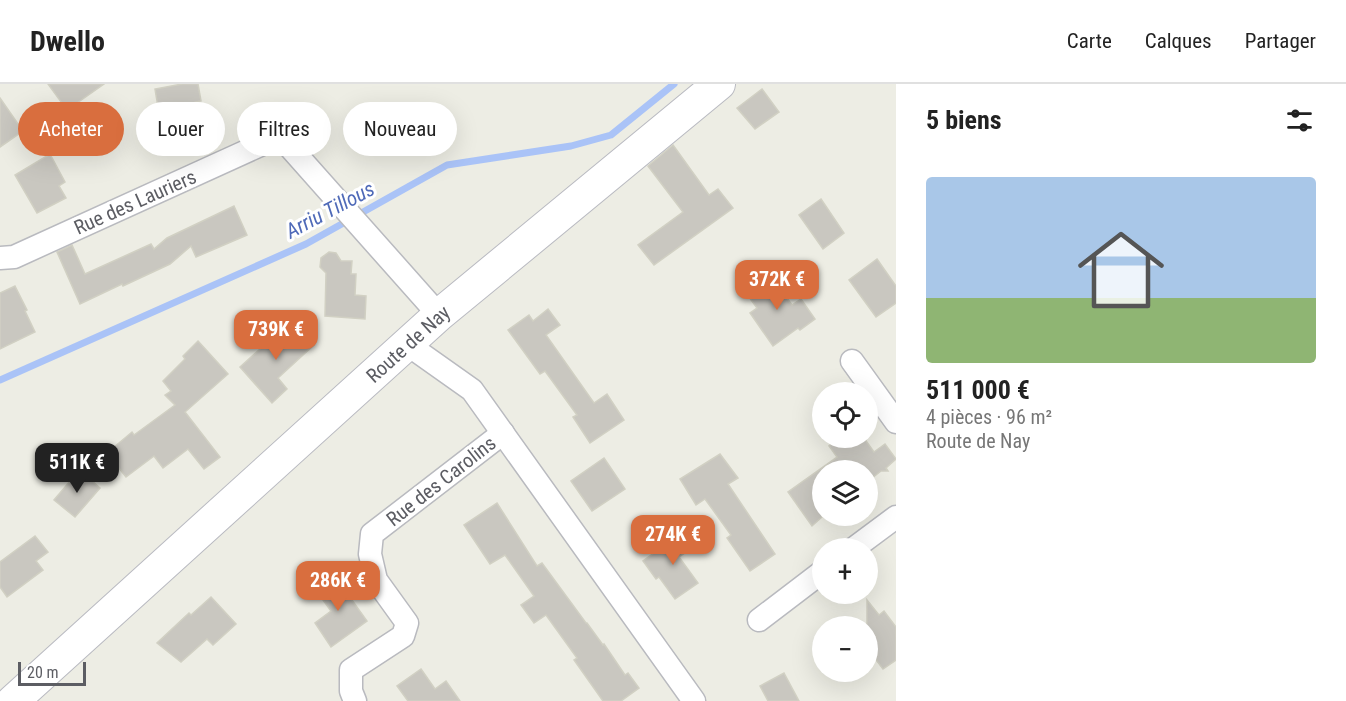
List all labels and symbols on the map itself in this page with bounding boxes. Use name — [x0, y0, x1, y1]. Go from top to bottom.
street label: Rue des Lauriers — [70, 164, 200, 240]
water label: Arriu Tillous — [281, 177, 378, 244]
pin: 372K € — [728, 260, 826, 311]
street label: Route de Nay — [361, 300, 455, 388]
pin: 739K € — [227, 310, 325, 361]
street label: Rue des Carolins — [382, 431, 500, 531]
pin: 511K € — [28, 443, 126, 494]
pin: 274K € — [624, 515, 722, 566]
pin: 286K € — [289, 561, 387, 612]
scale bar — [18, 659, 86, 686]

